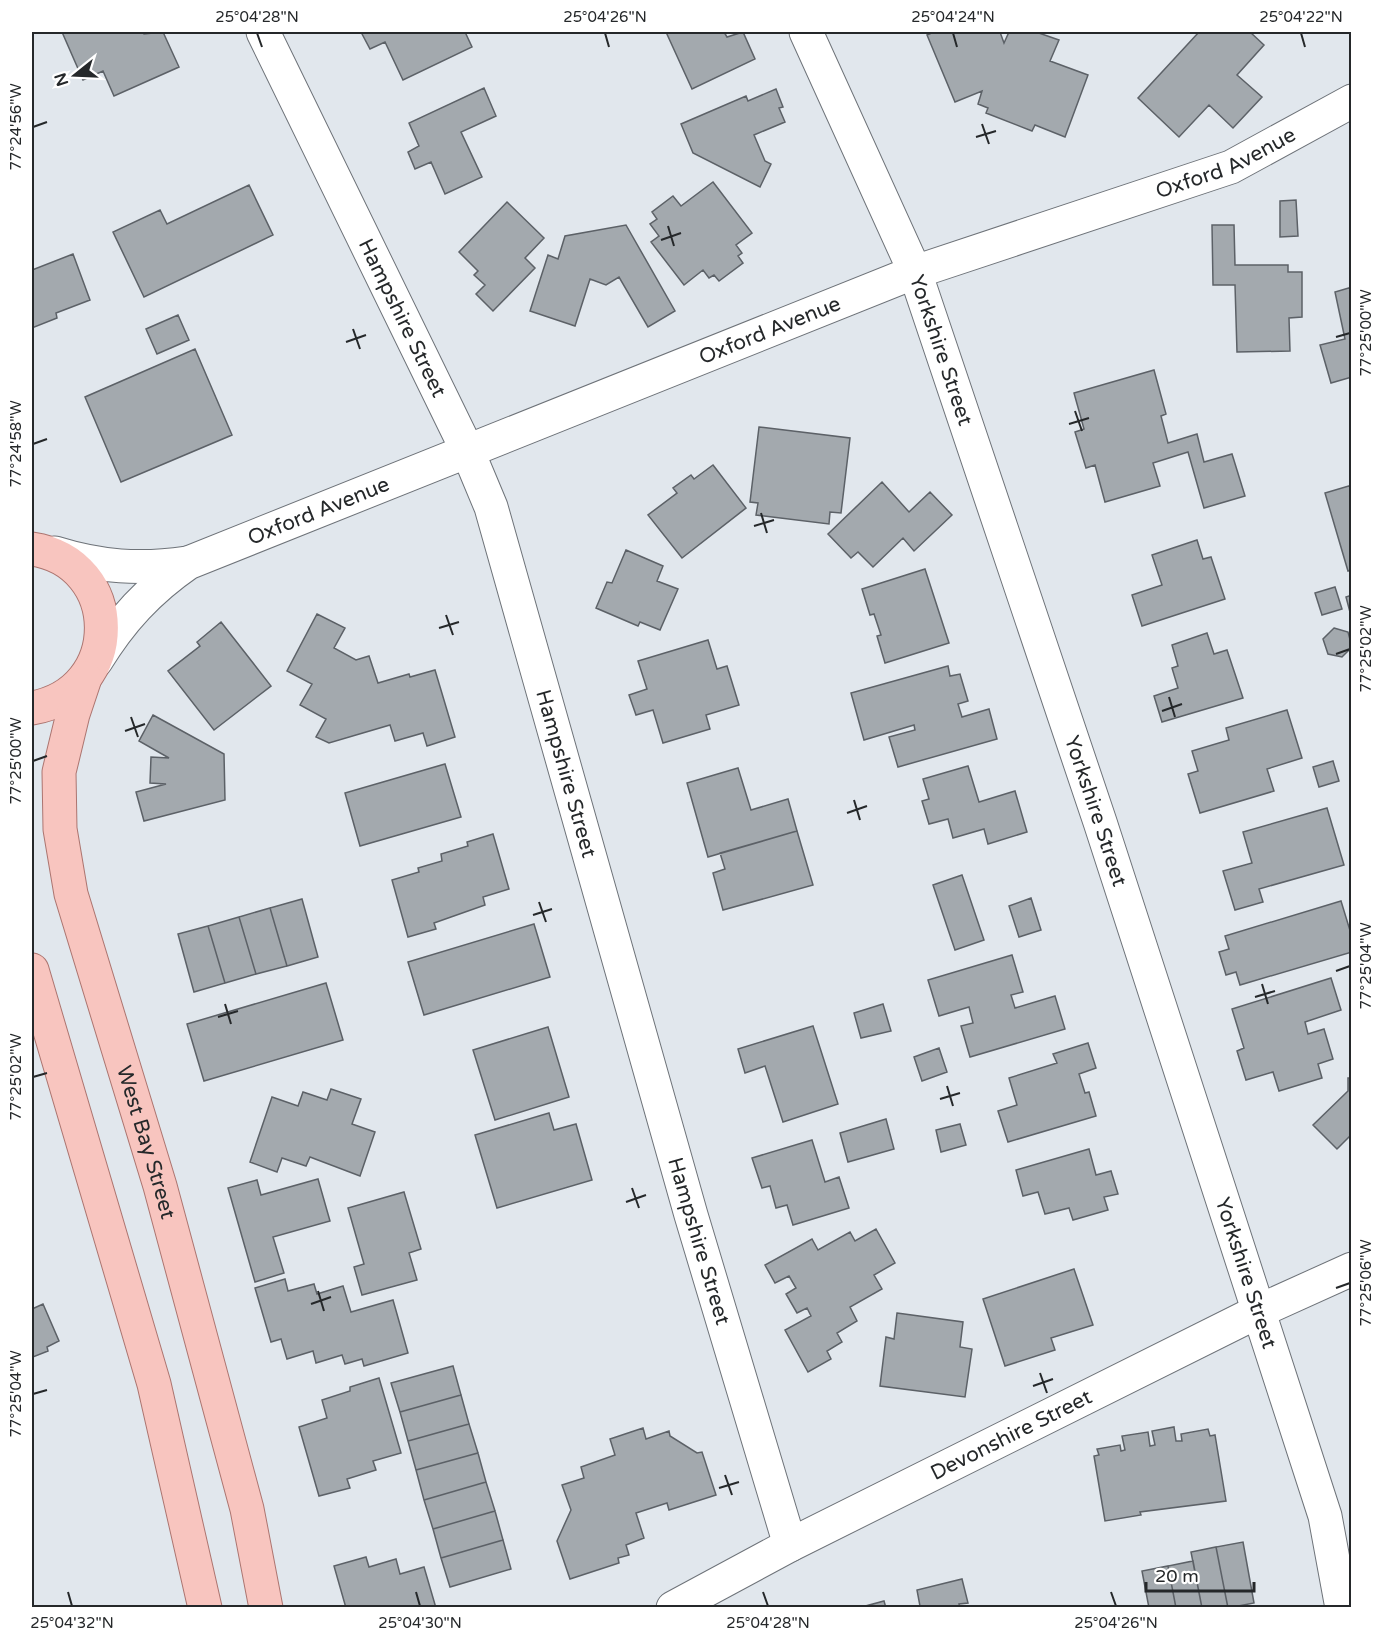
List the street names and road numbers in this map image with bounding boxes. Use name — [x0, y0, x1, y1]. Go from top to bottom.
street label: Oxford Avenue — [1152, 122, 1300, 204]
street label: Hampshire Street — [353, 234, 452, 401]
street label: Yorkshire Street — [904, 272, 978, 429]
street label: Oxford Avenue — [695, 291, 844, 370]
street label: Oxford Avenue — [244, 471, 393, 550]
street label: Hampshire Street — [531, 687, 602, 860]
street label: Yorkshire Street — [1059, 732, 1132, 889]
street label: West Bay Street — [112, 1063, 181, 1222]
street label: Hampshire Street — [663, 1154, 736, 1328]
street label: Yorkshire Street — [1210, 1194, 1282, 1352]
street label: Devonshire Street — [926, 1384, 1096, 1485]

